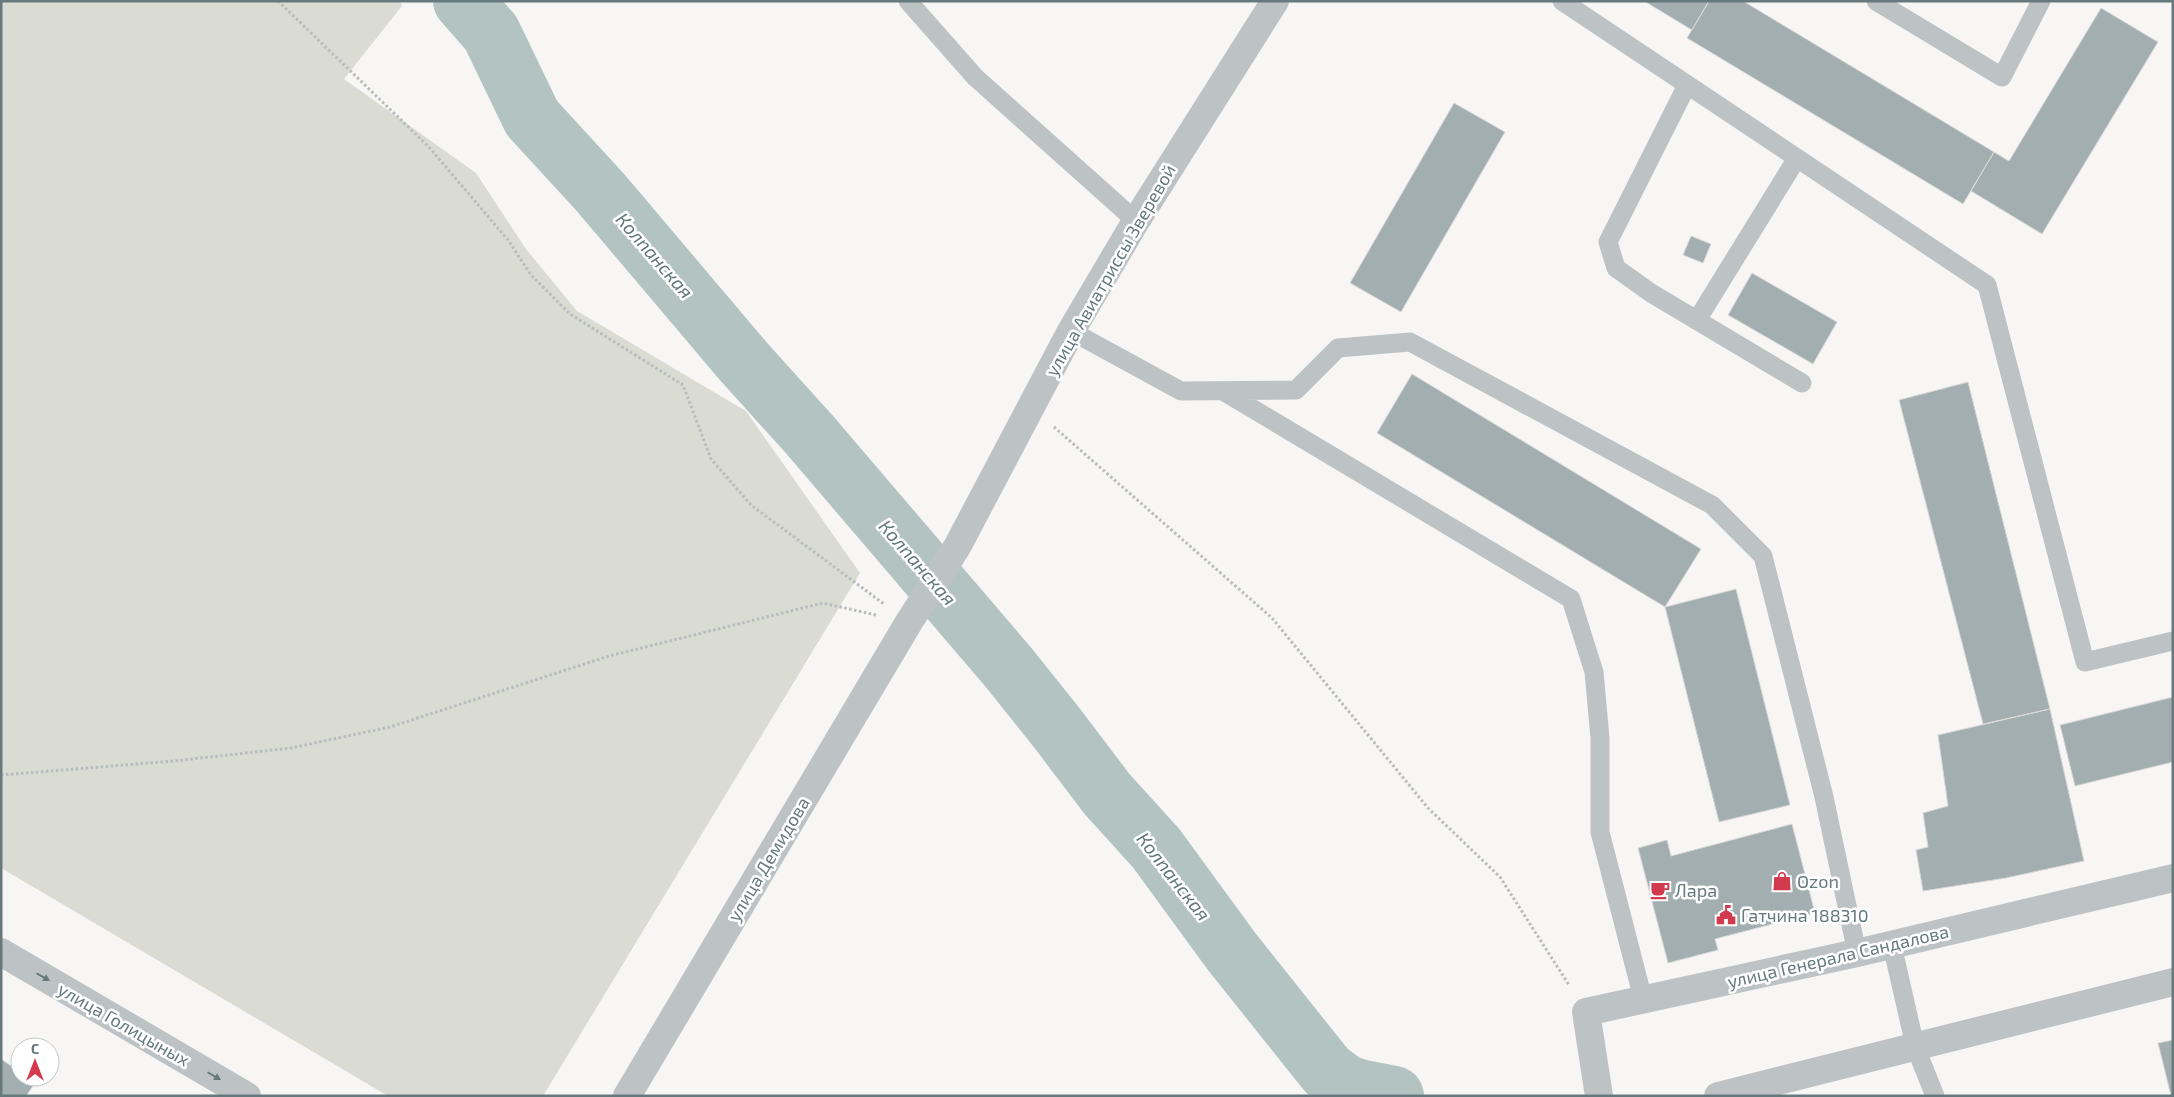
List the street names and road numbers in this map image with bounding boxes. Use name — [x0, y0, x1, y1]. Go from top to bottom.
street label: улица Авиатриссы Зверевой — [1040, 160, 1180, 380]
street label: улица Демидова — [722, 793, 814, 925]
street label: улица Генерала Сандалова — [1725, 920, 1951, 992]
street label: улица Голицыных — [54, 977, 194, 1071]

